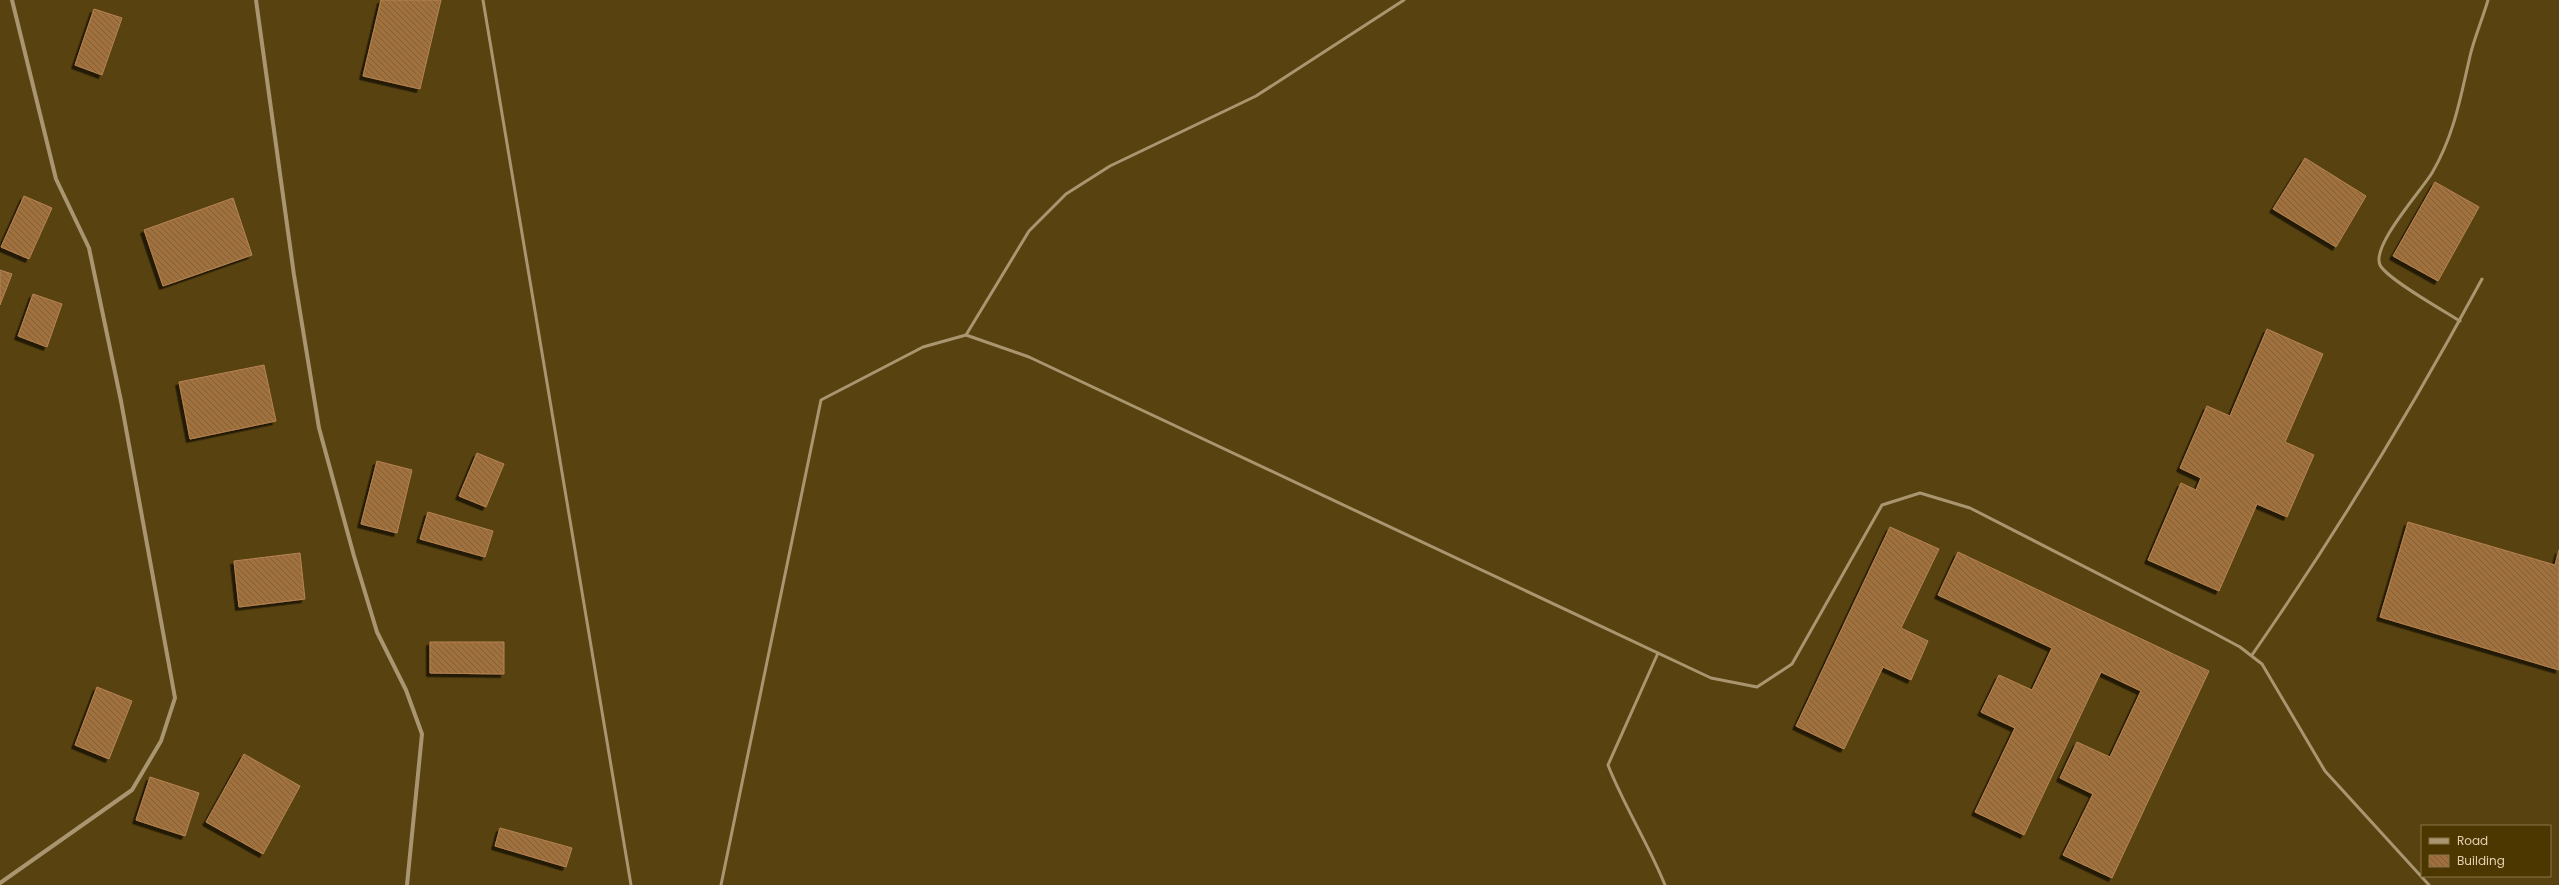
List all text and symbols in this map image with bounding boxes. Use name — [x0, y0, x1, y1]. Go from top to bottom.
legend — [2421, 825, 2551, 877]
text: Road — [2457, 832, 2488, 849]
text: Building — [2457, 852, 2505, 869]

